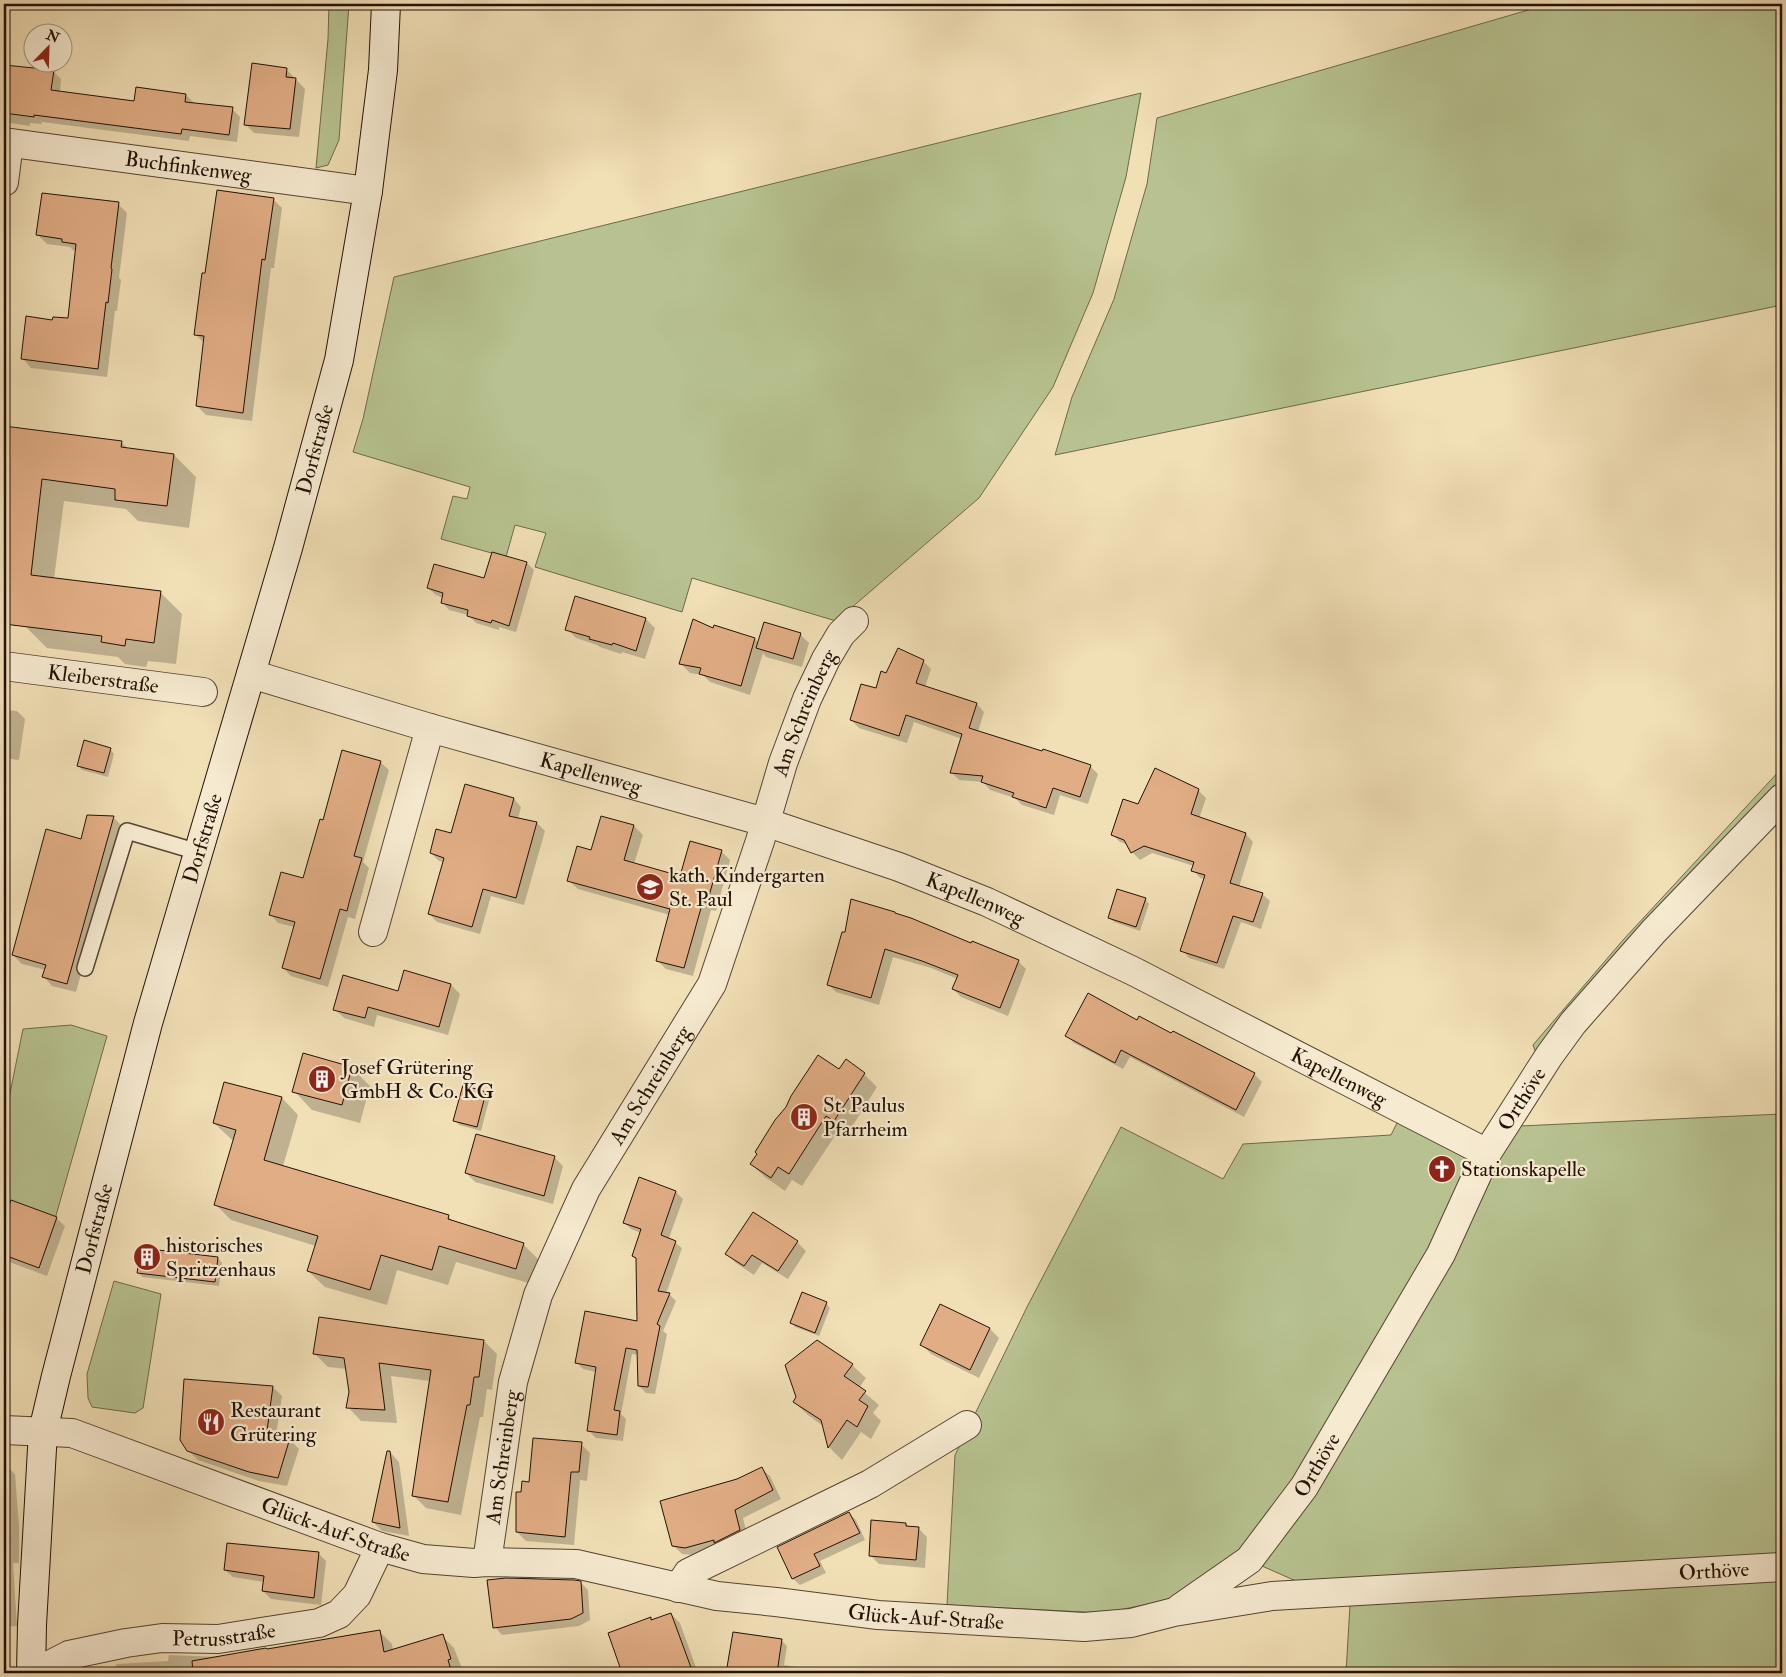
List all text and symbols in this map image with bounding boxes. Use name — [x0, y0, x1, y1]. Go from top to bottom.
north arrow — [22, 22, 72, 72]
text: N — [43, 26, 62, 47]
street label: Buchfinkenweg — [123, 145, 254, 189]
street label: Dorfstraße — [290, 401, 340, 498]
street label: Am Schreinberg — [766, 643, 843, 780]
street label: Kleiberstraße — [46, 658, 161, 700]
street label: Kapellenweg — [537, 746, 646, 800]
street label: Dorfstraße — [176, 790, 228, 887]
place label: kath. Kindergarten St. Paul — [669, 862, 825, 913]
street label: Kapellenweg — [922, 866, 1030, 932]
school or university icon: kath. Kindergarten St. Paul — [635, 872, 665, 902]
street label: Am Schreinberg — [603, 1020, 697, 1150]
street label: Kapellenweg — [1286, 1041, 1392, 1113]
place label: Josef Grütering GmbH & Co. KG — [340, 1054, 494, 1105]
street label: Orthöve — [1491, 1062, 1552, 1136]
building icon: Josef Grütering GmbH & Co. KG — [307, 1064, 337, 1094]
place label: St. Paulus Pfarrheim — [823, 1092, 908, 1143]
building icon: St. Paulus Pfarrheim — [789, 1102, 819, 1132]
church icon: Stationskapelle — [1427, 1154, 1457, 1184]
place label: Stationskapelle — [1461, 1156, 1586, 1183]
street label: Dorfstraße — [70, 1180, 119, 1277]
place label: historisches Spritzenhaus — [166, 1232, 276, 1283]
building icon: historisches Spritzenhaus — [132, 1242, 162, 1272]
street label: Am Schreinberg — [479, 1388, 525, 1527]
place label: Restaurant Grütering — [230, 1397, 321, 1448]
restaurant icon: Restaurant Grütering — [196, 1407, 226, 1437]
street label: Orthöve — [1287, 1428, 1347, 1503]
street label: Glück-Auf-Straße — [258, 1491, 413, 1568]
street label: Orthöve — [1678, 1555, 1750, 1586]
street label: Glück-Auf-Straße — [846, 1598, 1005, 1636]
street label: Petrusstraße — [172, 1617, 278, 1653]

